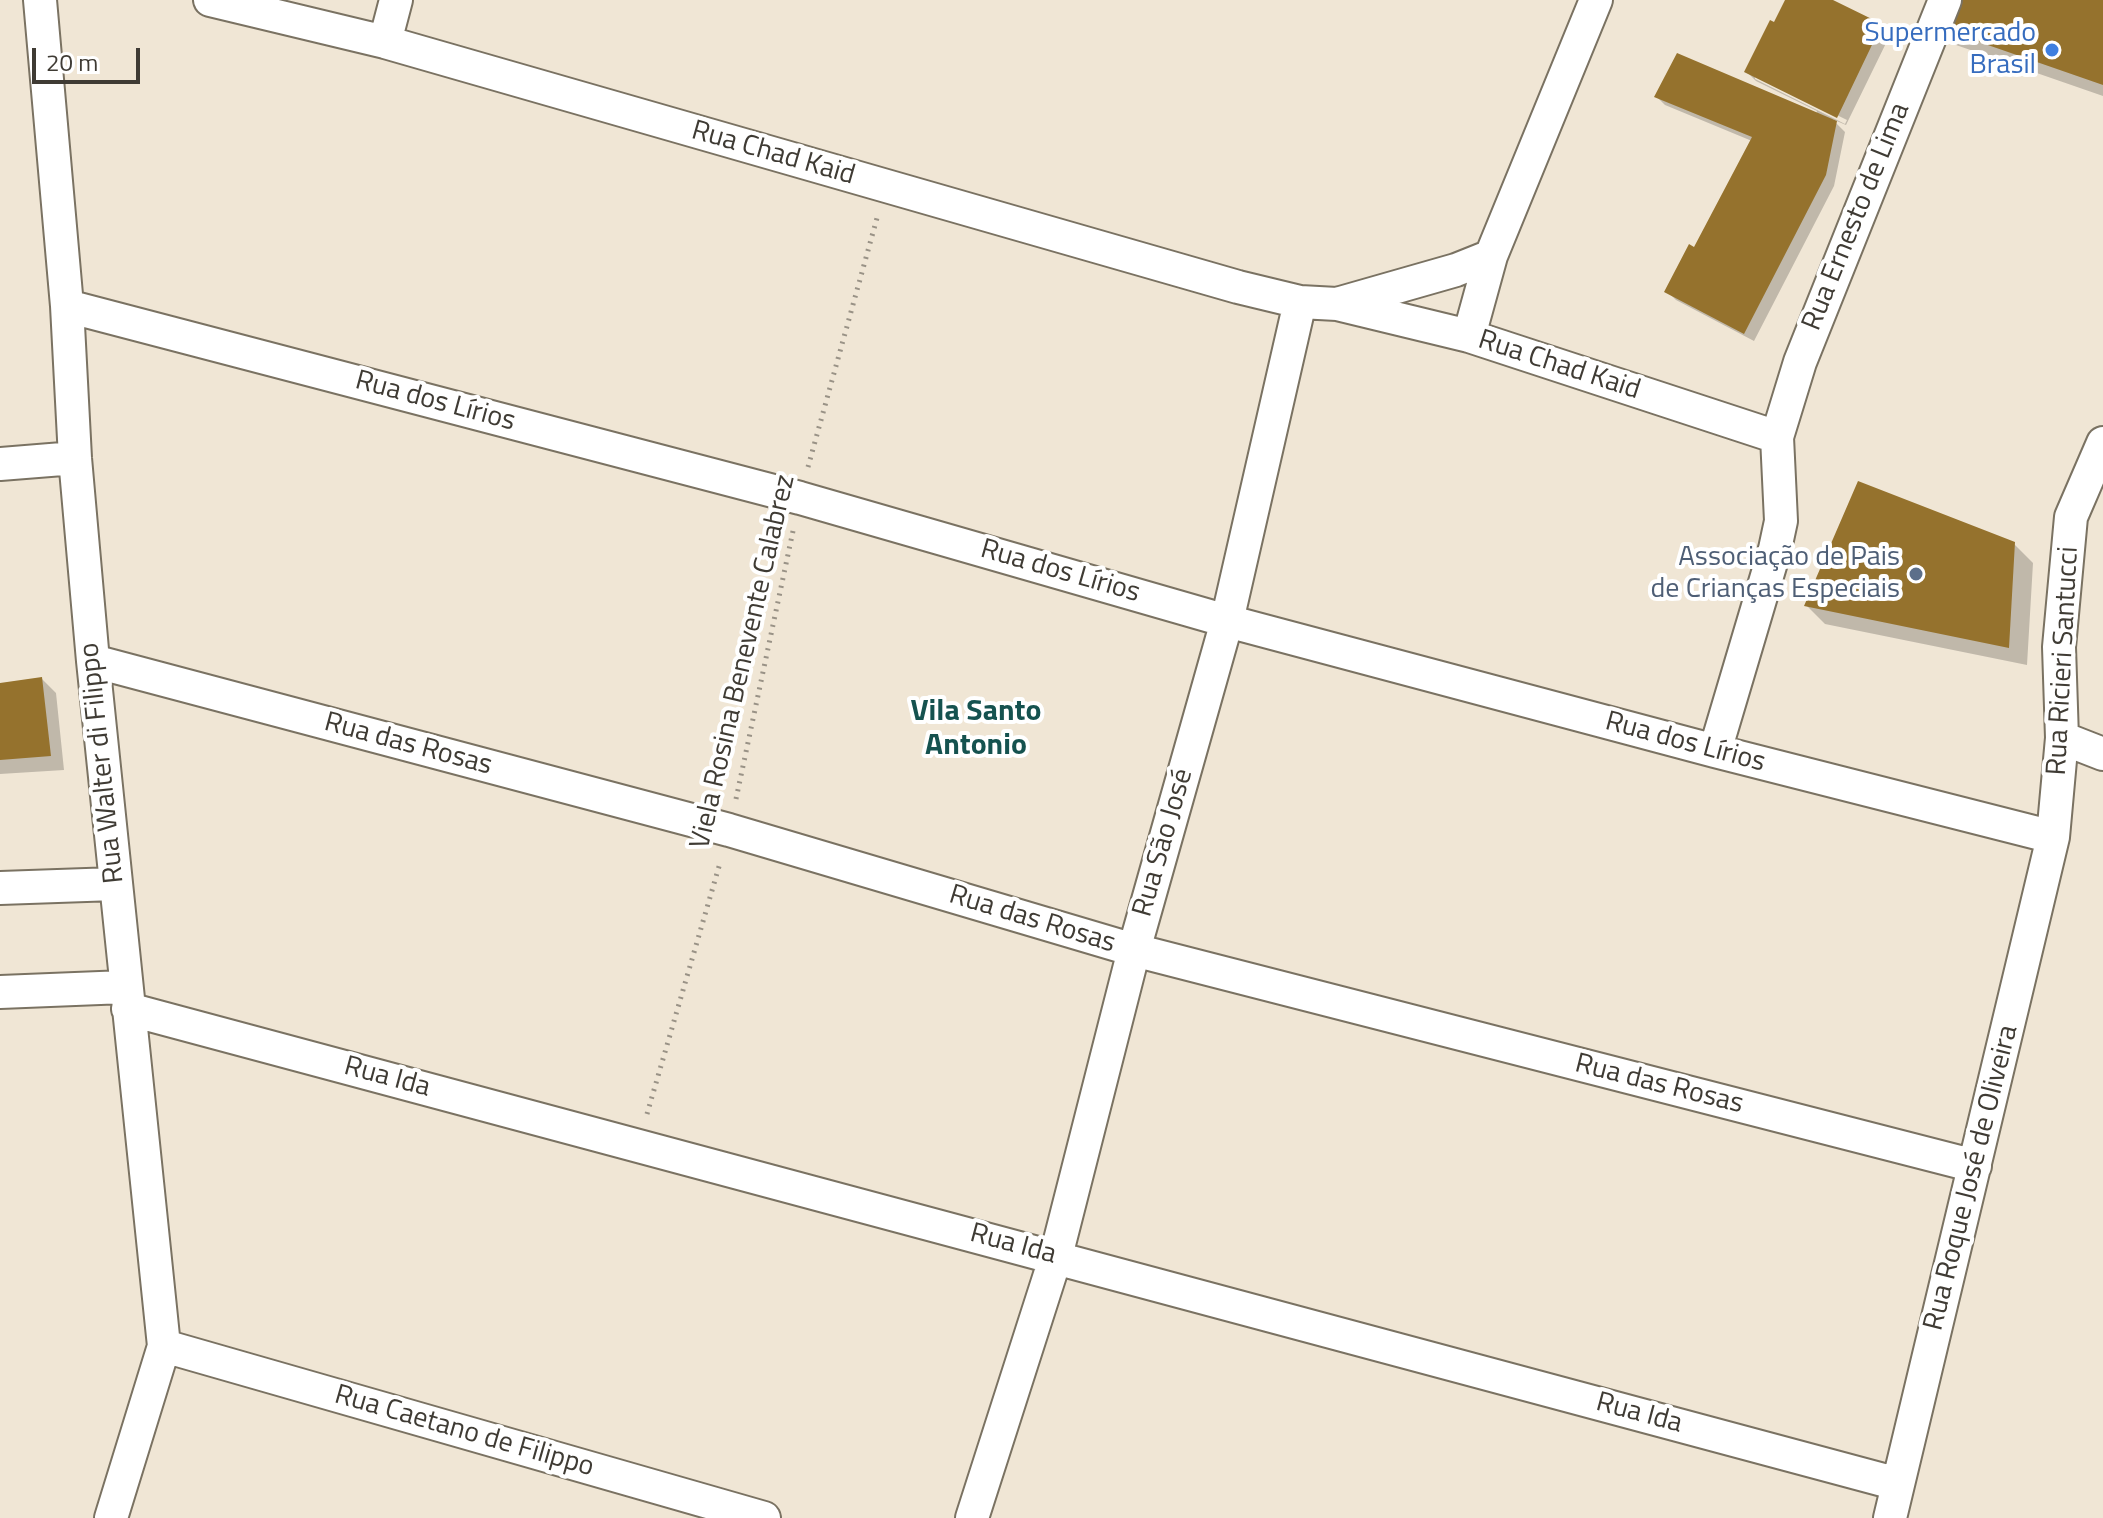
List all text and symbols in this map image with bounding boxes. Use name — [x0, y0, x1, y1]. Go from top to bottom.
place label: Supermercado Brasil — [1865, 17, 2036, 83]
scale bar — [36, 32, 144, 82]
marker: Supermercado Brasil — [2043, 41, 2061, 59]
text: 20 m — [46, 44, 98, 80]
street label: Rua Ernesto de Lima — [1796, 98, 1918, 336]
street label: Rua Chad Kaid — [687, 115, 859, 193]
street label: Rua Chad Kaid — [1474, 324, 1644, 408]
street label: Rua dos Lírios — [351, 365, 519, 439]
street label: Viela Rosina Benevente Calabrez — [685, 472, 803, 852]
street label: Rua dos Lírios — [976, 533, 1144, 611]
place label: Associação de Pais de Crianças Especiais — [1651, 541, 1900, 607]
street label: Rua Ricieri Santucci — [2041, 546, 2087, 776]
marker: Associação de Pais de Crianças Especiais — [1907, 565, 1925, 583]
street label: Rua Walter di Filippo — [74, 641, 132, 885]
district label: Vila Santo Antonio — [911, 695, 1041, 766]
street label: Rua dos Lírios — [1601, 706, 1769, 780]
street label: Rua das Rosas — [321, 707, 495, 783]
street label: Rua São José — [1127, 765, 1201, 921]
street label: Rua das Rosas — [945, 879, 1119, 961]
street label: Rua Roque José de Oliveira — [1918, 1022, 2026, 1334]
street label: Rua das Rosas — [1571, 1048, 1747, 1122]
street label: Rua Ida — [340, 1050, 434, 1106]
street label: Rua Ida — [966, 1217, 1060, 1273]
street label: Rua Caetano de Filippo — [330, 1379, 598, 1485]
street label: Rua Ida — [1592, 1386, 1686, 1442]

